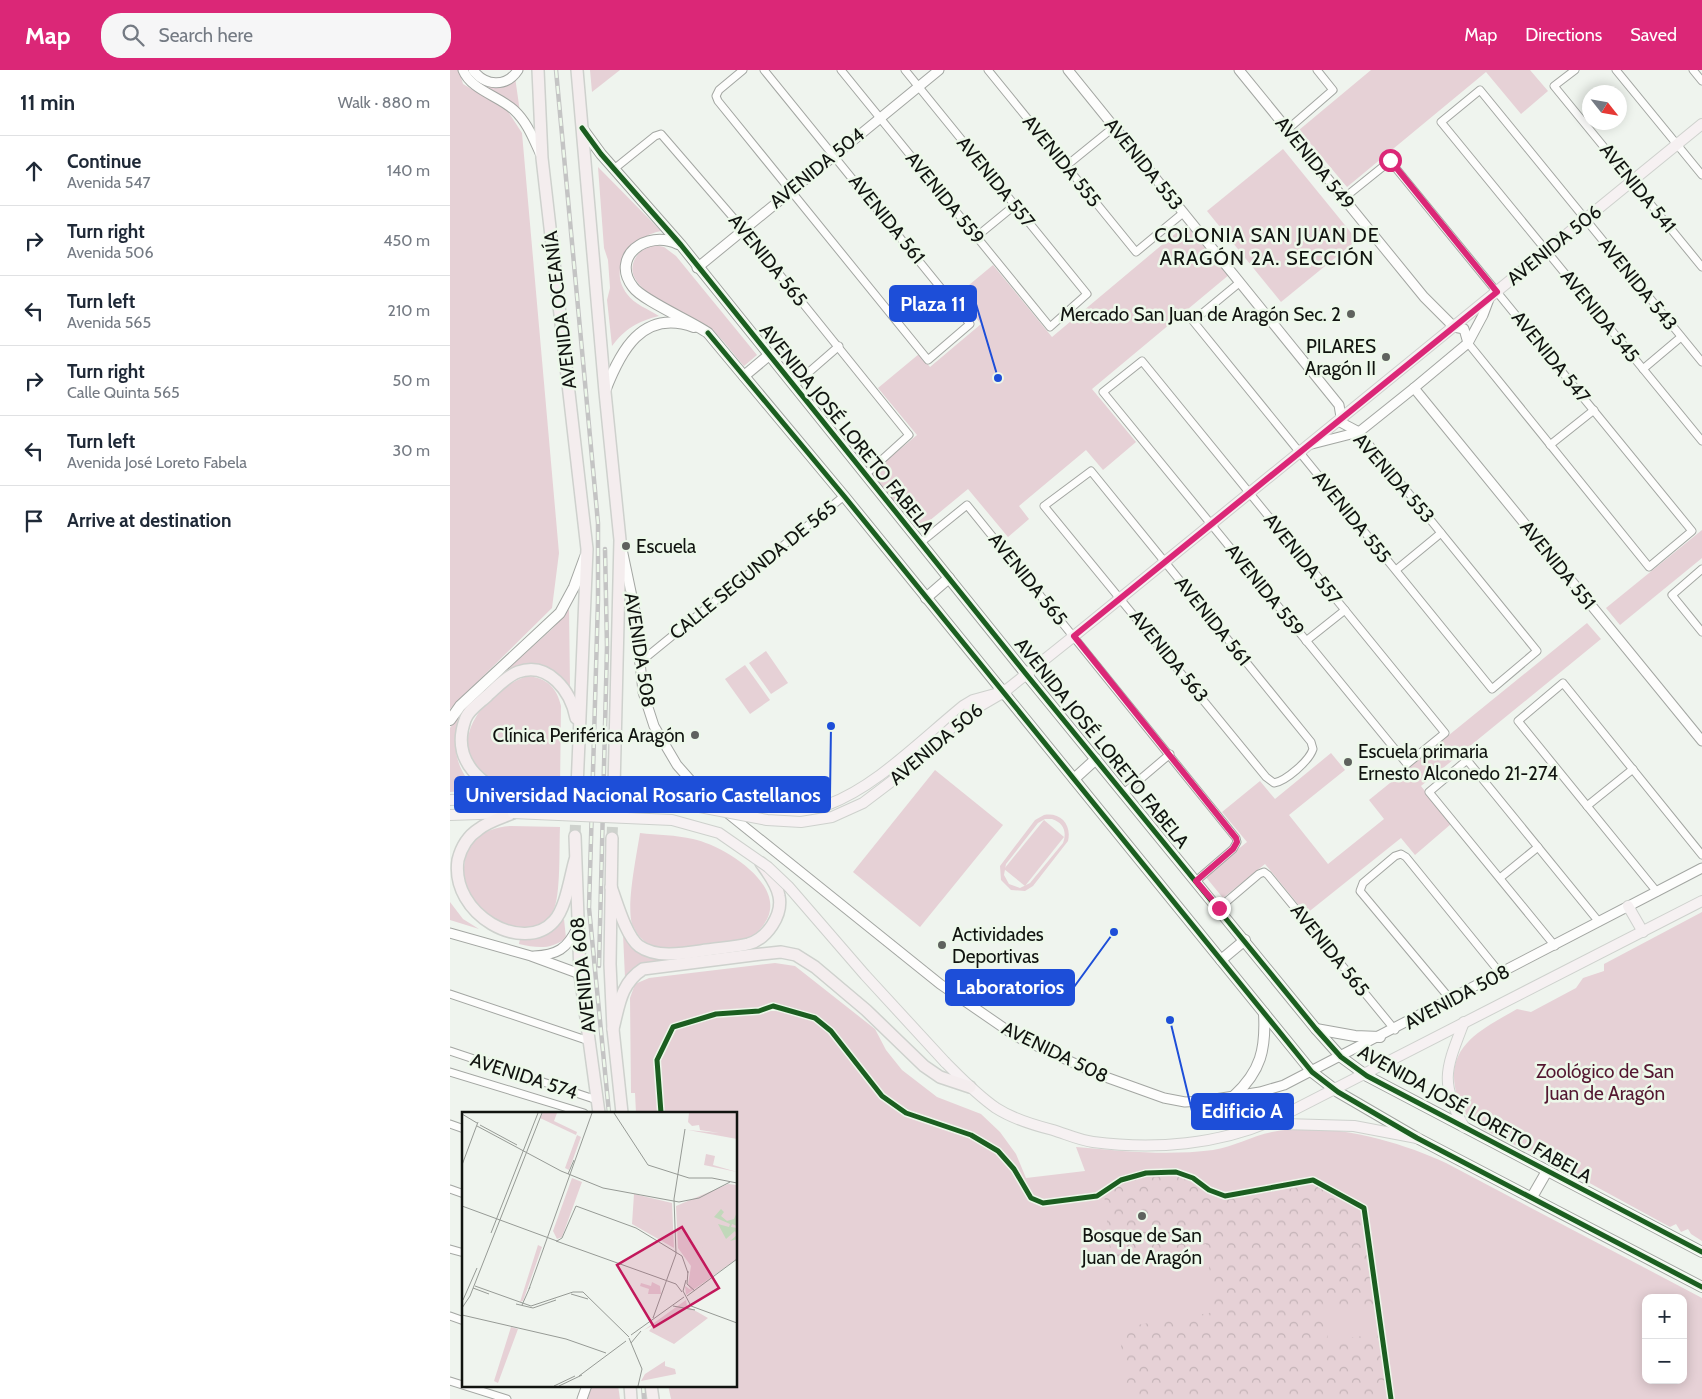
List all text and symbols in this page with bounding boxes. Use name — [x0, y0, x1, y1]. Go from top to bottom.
search box — [101, 13, 451, 58]
text: Map — [25, 21, 71, 50]
icon: search — [119, 21, 147, 49]
text: Search here — [159, 24, 253, 47]
text: Map — [1464, 24, 1497, 46]
text: Directions — [1525, 24, 1602, 46]
text: Saved — [1630, 24, 1677, 46]
north arrow — [1582, 85, 1627, 130]
text: 11 min — [20, 90, 75, 115]
text: Walk · 880 m — [338, 93, 430, 112]
street label: AVENIDA 555 — [1018, 110, 1106, 212]
street label: AVENIDA 549 — [1271, 112, 1359, 214]
street label: AVENIDA 553 — [1100, 113, 1188, 215]
street label: AVENIDA 504 — [765, 123, 869, 213]
street label: AVENIDA 557 — [952, 132, 1040, 233]
street label: AVENIDA 541 — [1595, 139, 1681, 237]
street label: AVENIDA 559 — [901, 147, 989, 249]
route start — [1379, 149, 1402, 172]
text: Continue — [67, 150, 141, 173]
icon: ahead — [20, 157, 48, 185]
text: 140 m — [387, 161, 430, 180]
street label: AVENIDA 561 — [844, 170, 930, 268]
text: Avenida 547 — [67, 173, 151, 192]
street label: AVENIDA 506 — [1502, 200, 1606, 290]
street label: AVENIDA 565 — [724, 209, 812, 311]
text: Turn right — [67, 220, 145, 243]
district label: COLONIA SAN JUAN DE ARAGÓN 2A. SECCIÓN — [1154, 223, 1380, 270]
icon: right — [20, 227, 48, 255]
street label: AVENIDA OCEANÍA — [538, 229, 581, 391]
text: 450 m — [383, 231, 430, 250]
street label: AVENIDA 543 — [1594, 233, 1682, 335]
text: Avenida 506 — [67, 243, 154, 262]
street label: AVENIDA 545 — [1556, 265, 1644, 367]
callout: Plaza 11 — [890, 286, 976, 321]
text: Turn left — [67, 290, 135, 313]
text: Plaza 11 — [900, 292, 966, 316]
icon: left — [20, 297, 48, 325]
text: 210 m — [388, 301, 430, 320]
place label: Mercado San Juan de Aragón Sec. 2 — [1060, 303, 1341, 326]
street label: AVENIDA 547 — [1507, 306, 1595, 408]
marker: Mercado San Juan de Aragón Sec. 2 — [1345, 308, 1357, 320]
text: Avenida 565 — [67, 313, 151, 332]
street label: AVENIDA JOSÉ LORETO FABELA — [755, 319, 940, 539]
place label: PILARES Aragón II — [1305, 335, 1376, 380]
marker: PILARES Aragón II — [1380, 351, 1392, 363]
text: Turn right — [67, 360, 145, 383]
icon: right — [20, 367, 48, 395]
text: 50 m — [393, 371, 430, 390]
text: Calle Quinta 565 — [67, 383, 180, 402]
street label: AVENIDA 553 — [1349, 428, 1439, 528]
text: Turn left — [67, 430, 135, 453]
icon: left — [20, 437, 48, 465]
text: 30 m — [393, 441, 430, 460]
text: Avenida José Loreto Fabela — [67, 453, 247, 472]
street label: AVENIDA 555 — [1308, 466, 1396, 568]
street label: CALLE SEGUNDA DE 565 — [665, 496, 841, 644]
icon: arrive — [20, 507, 48, 535]
text: Arrive at destination — [67, 509, 231, 532]
street label: AVENIDA 557 — [1259, 509, 1347, 610]
street label: AVENIDA 551 — [1515, 516, 1601, 614]
street label: AVENIDA 565 — [984, 528, 1072, 630]
place label: Escuela — [636, 535, 696, 558]
street label: AVENIDA 559 — [1221, 539, 1309, 641]
marker: Escuela — [620, 540, 632, 552]
street label: AVENIDA 561 — [1170, 572, 1256, 670]
street label: AVENIDA 508 — [620, 591, 660, 709]
street label: AVENIDA 563 — [1125, 605, 1213, 707]
street label: AVENIDA JOSÉ LORETO FABELA — [1010, 633, 1195, 853]
street label: AVENIDA 506 — [885, 698, 987, 790]
place label: Clínica Periférica Aragón — [493, 724, 685, 747]
marker: Clínica Periférica Aragón — [689, 729, 701, 741]
place label: Escuela primaria Ernesto Alconedo 21-274 — [1358, 740, 1558, 785]
marker: Escuela primaria Ernesto Alconedo 21-274 — [1342, 756, 1354, 768]
callout: Universidad Nacional Rosario Castellanos — [455, 777, 830, 812]
text: Universidad Nacional Rosario Castellanos — [465, 783, 821, 807]
route end — [1208, 897, 1231, 920]
street label: AVENIDA 565 — [1286, 899, 1374, 1001]
street label: AVENIDA 608 — [565, 916, 601, 1034]
place label: Actividades Deportivas — [952, 923, 1044, 968]
marker: Actividades Deportivas — [936, 939, 948, 951]
street label: AVENIDA 508 — [1401, 960, 1513, 1034]
callout: Laboratorios — [946, 970, 1074, 1005]
text: Laboratorios — [956, 975, 1064, 999]
street label: AVENIDA 508 — [998, 1016, 1112, 1088]
street label: AVENIDA JOSÉ LORETO FABELA — [1354, 1039, 1597, 1188]
street label: AVENIDA 574 — [468, 1048, 580, 1104]
park label: Zoológico de San Juan de Aragón — [1536, 1060, 1674, 1105]
callout: Edificio A — [1192, 1094, 1293, 1129]
text: Edificio A — [1201, 1099, 1283, 1123]
inset map — [462, 1112, 738, 1386]
marker: Bosque de San Juan de Aragón — [1136, 1210, 1148, 1222]
place label: Bosque de San Juan de Aragón — [1081, 1224, 1202, 1269]
map controls — [1642, 1294, 1687, 1384]
button: + — [1642, 1294, 1687, 1339]
button: − — [1642, 1339, 1687, 1384]

